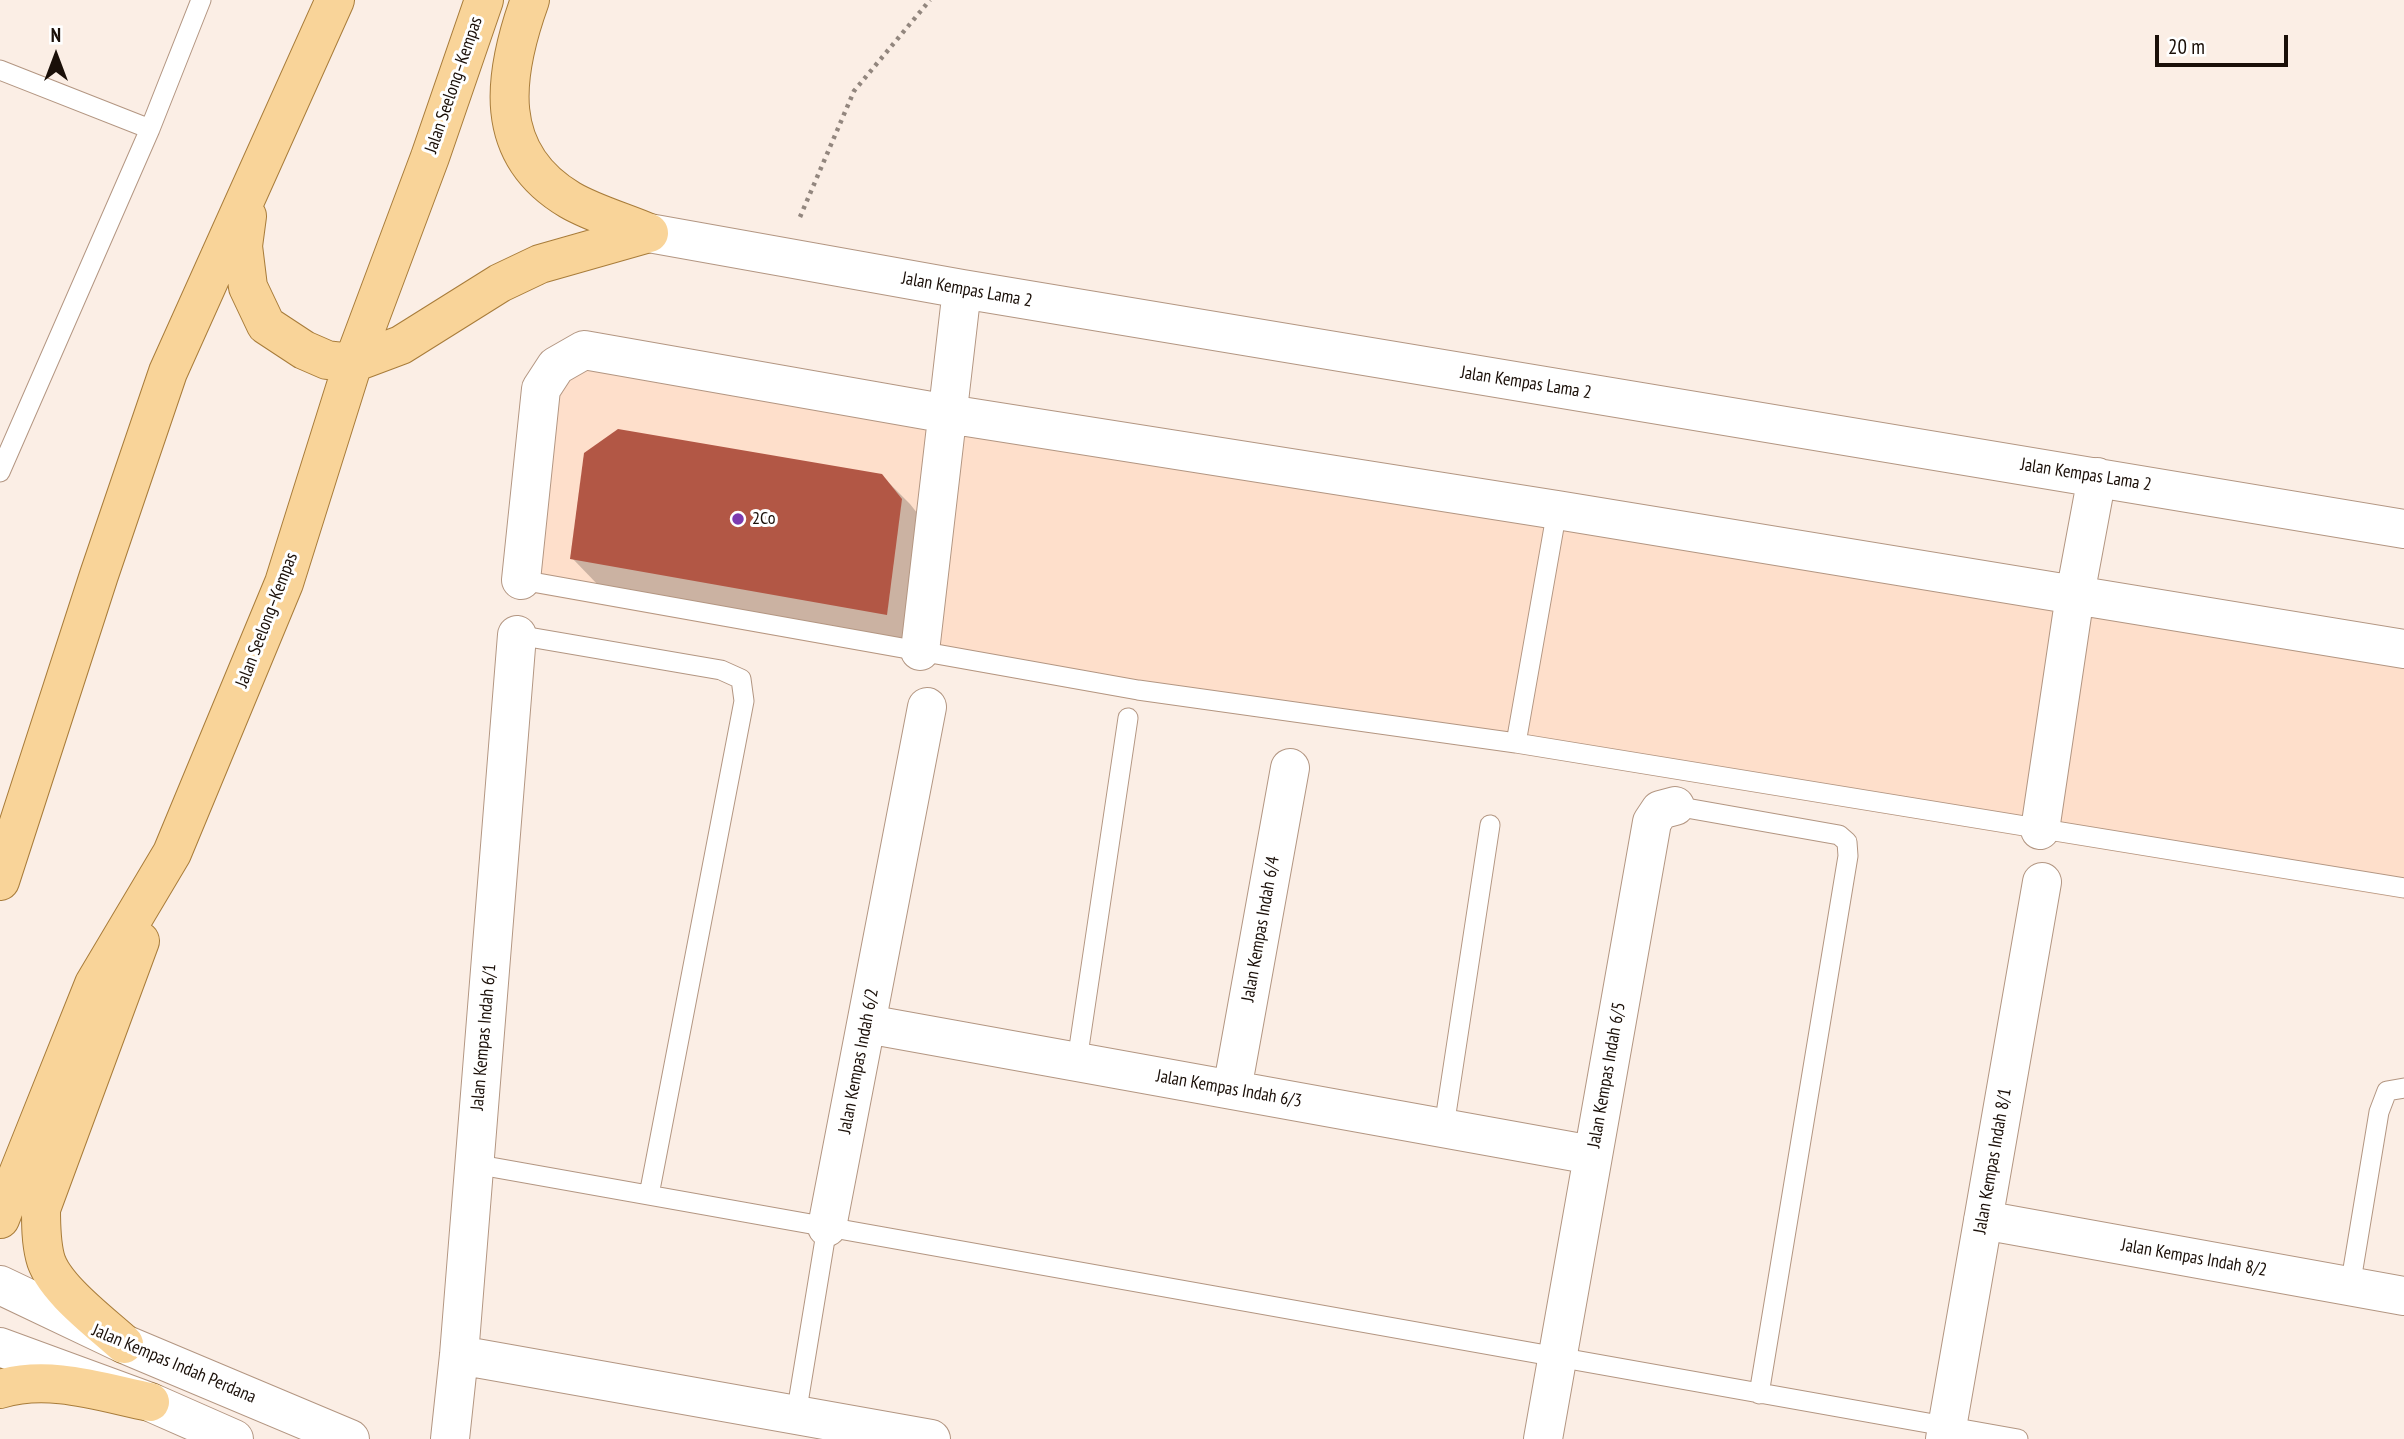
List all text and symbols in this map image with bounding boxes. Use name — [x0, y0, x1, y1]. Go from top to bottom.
street label: Jalan Seelong–Kempas — [421, 14, 487, 156]
north arrow — [21, 21, 91, 91]
scale bar — [2159, 21, 2292, 65]
text: N — [51, 23, 61, 47]
text: 20 m — [2168, 33, 2205, 60]
street label: Jalan Kempas Lama 2 — [900, 268, 1034, 312]
street label: Jalan Kempas Lama 2 — [1459, 362, 1593, 404]
street label: Jalan Kempas Lama 2 — [2019, 454, 2153, 496]
place label: 2Co — [752, 508, 776, 530]
marker: 2Co — [730, 511, 746, 527]
street label: Jalan Seelong–Kempas — [231, 550, 303, 690]
street label: Jalan Kempas Indah 6/4 — [1238, 855, 1284, 1003]
street label: Jalan Kempas Indah 6/1 — [467, 963, 501, 1111]
street label: Jalan Kempas Indah 6/2 — [834, 987, 884, 1135]
street label: Jalan Kempas Indah 6/5 — [1584, 1001, 1630, 1149]
street label: Jalan Kempas Indah 6/3 — [1155, 1066, 1303, 1112]
street label: Jalan Kempas Indah 8/1 — [1970, 1087, 2016, 1235]
street label: Jalan Kempas Indah 8/2 — [2120, 1235, 2268, 1281]
street label: Jalan Kempas Indah Perdana — [89, 1320, 259, 1408]

